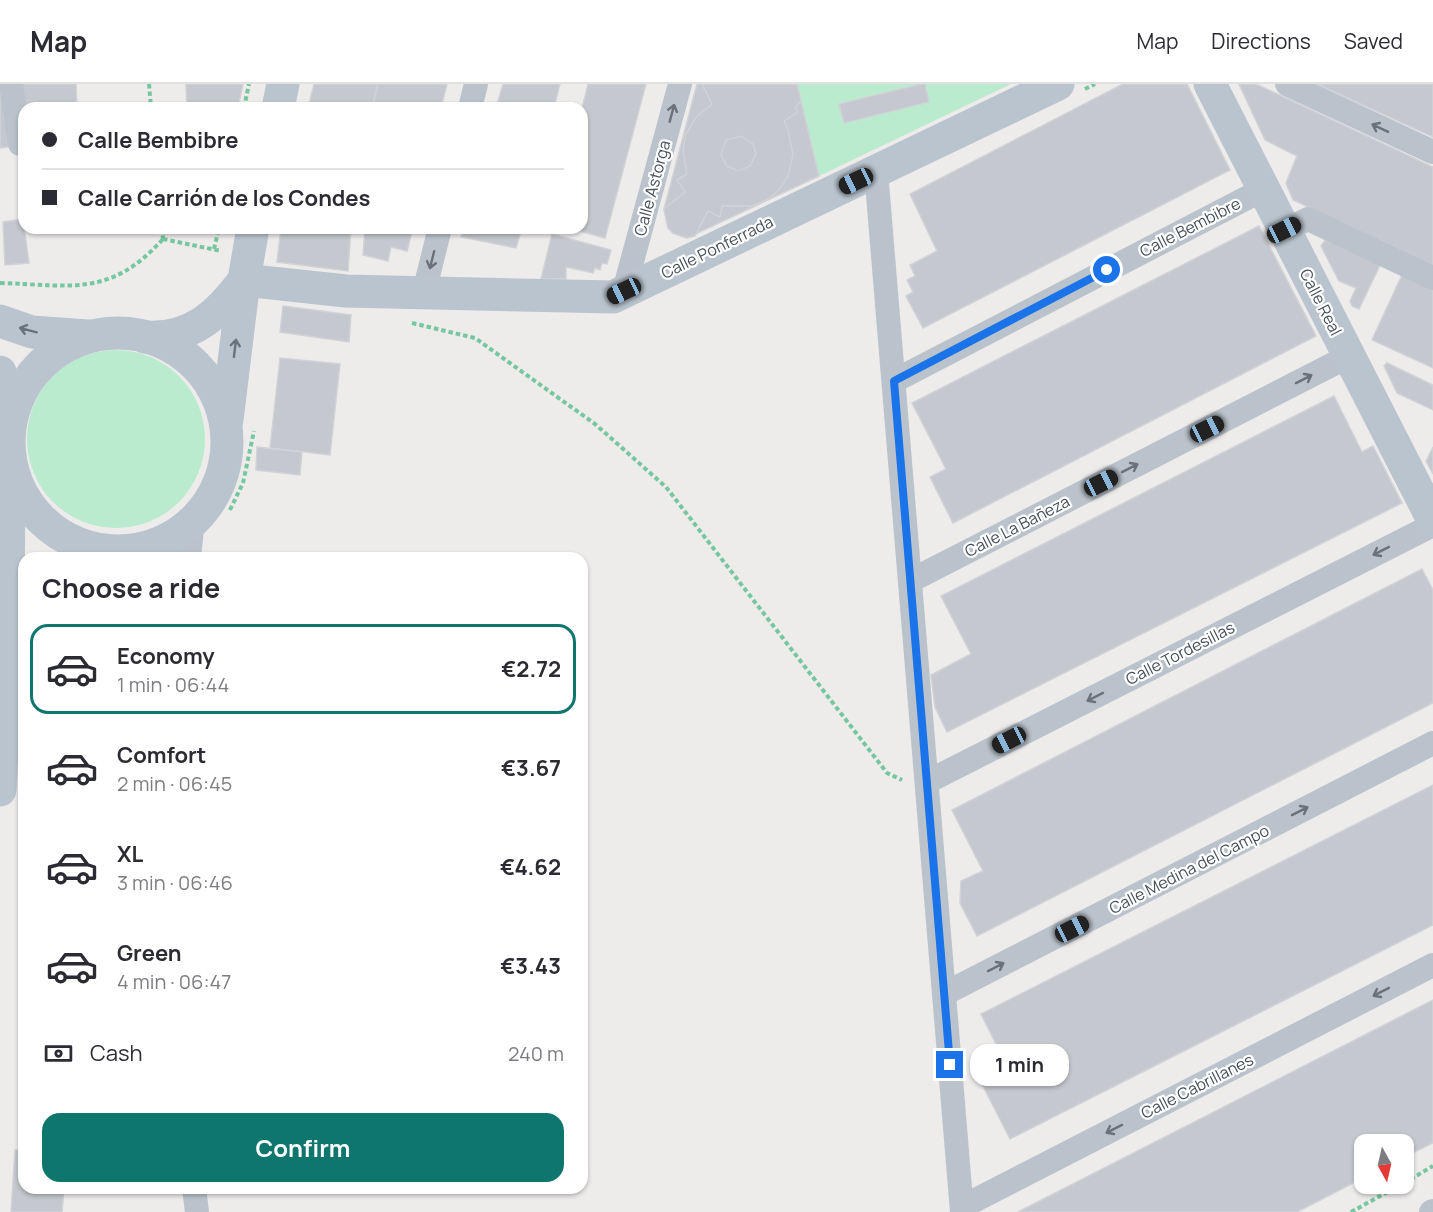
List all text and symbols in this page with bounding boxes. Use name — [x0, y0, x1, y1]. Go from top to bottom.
text: Map — [30, 22, 87, 60]
text: Map — [1137, 27, 1178, 55]
text: Directions — [1211, 27, 1311, 55]
text: Saved — [1344, 27, 1403, 55]
one-way arrow — [667, 104, 678, 123]
one-way arrow — [1371, 121, 1389, 132]
text: Calle Bembibre — [78, 125, 239, 155]
street label: Calle Astorga — [629, 138, 675, 238]
car — [836, 165, 876, 197]
text: Calle Carrión de los Condes — [78, 183, 370, 213]
street label: Calle Bembibre — [1136, 192, 1244, 262]
street label: Calle Ponferrada — [657, 210, 777, 284]
car — [1264, 214, 1304, 246]
one-way arrow — [425, 250, 437, 269]
route start — [1093, 256, 1120, 283]
street label: Calle Real — [1295, 265, 1347, 339]
car — [604, 275, 644, 307]
one-way arrow — [18, 324, 37, 336]
one-way arrow — [230, 339, 241, 359]
one-way arrow — [1294, 372, 1312, 384]
car — [1187, 413, 1227, 445]
one-way arrow — [1121, 462, 1139, 473]
car — [1081, 467, 1121, 499]
street label: Calle La Bañeza — [961, 490, 1073, 562]
one-way arrow — [1372, 546, 1390, 557]
text: Choose a ride — [42, 569, 220, 606]
street label: Calle Tordesillas — [1122, 616, 1238, 690]
text: Economy — [117, 641, 215, 671]
icon: car — [45, 642, 99, 696]
text: €2.72 — [501, 654, 561, 684]
text: 1 min · 06:44 — [117, 671, 229, 698]
one-way arrow — [1086, 691, 1104, 703]
car — [989, 724, 1029, 756]
text: Comfort — [117, 740, 206, 770]
icon: car — [45, 741, 99, 795]
text: €3.67 — [501, 753, 561, 783]
text: 2 min · 06:45 — [117, 770, 232, 797]
one-way arrow — [1291, 805, 1309, 816]
street label: Calle Medina del Campo — [1105, 819, 1273, 919]
text: XL — [117, 839, 143, 869]
icon: car — [45, 840, 99, 894]
text: €4.62 — [500, 852, 561, 882]
text: 3 min · 06:46 — [117, 869, 233, 896]
car — [1052, 913, 1092, 945]
text: Green — [117, 938, 182, 968]
icon: car — [45, 939, 99, 993]
text: €3.43 — [500, 951, 561, 981]
one-way arrow — [987, 961, 1005, 973]
text: 4 min · 06:47 — [117, 968, 231, 995]
one-way arrow — [1373, 986, 1390, 998]
icon: cash — [42, 1037, 75, 1070]
text: Cash — [90, 1038, 143, 1068]
text: 240 m — [508, 1040, 564, 1067]
callout: 1 min — [971, 1044, 1070, 1086]
street label: Calle Cabrillanes — [1137, 1048, 1257, 1124]
route end — [936, 1051, 963, 1078]
text: 1 min — [995, 1051, 1044, 1078]
button: Confirm — [42, 1113, 564, 1182]
one-way arrow — [1106, 1123, 1123, 1135]
north arrow — [1354, 1134, 1414, 1194]
map controls — [1354, 1134, 1414, 1194]

